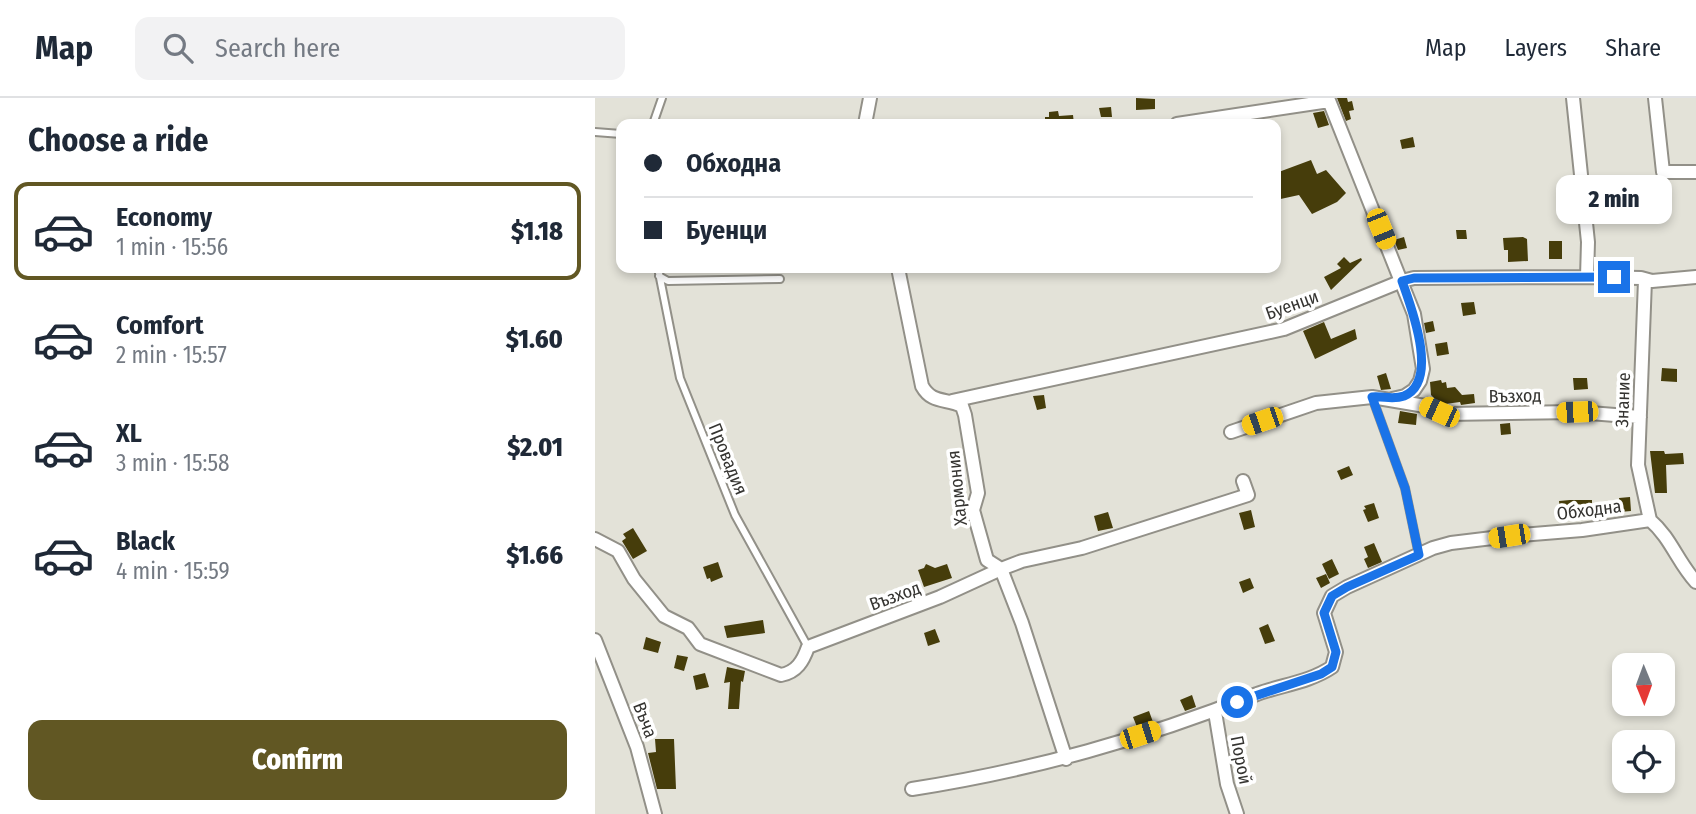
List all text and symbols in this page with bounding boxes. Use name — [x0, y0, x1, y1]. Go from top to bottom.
search box — [135, 17, 625, 80]
text: Map — [35, 28, 93, 68]
icon: search — [159, 29, 197, 67]
text: Search here — [215, 33, 340, 64]
text: Map — [1425, 34, 1467, 62]
text: Layers — [1505, 34, 1567, 62]
text: Share — [1605, 34, 1661, 62]
text: Choose a ride — [28, 121, 209, 159]
text: Обходна — [686, 148, 781, 179]
callout: 2 min — [1556, 176, 1672, 225]
text: 2 min — [1589, 185, 1639, 213]
icon: car — [32, 200, 95, 263]
text: Economy — [116, 202, 212, 233]
car — [1364, 206, 1399, 252]
text: Буенци — [686, 215, 767, 246]
text: $1.18 — [511, 216, 563, 247]
text: 1 min · 15:56 — [116, 233, 228, 261]
route end — [1598, 261, 1630, 293]
street label: Буенци — [1262, 285, 1322, 325]
icon: car — [32, 308, 95, 371]
text: Comfort — [116, 310, 204, 341]
text: $1.60 — [506, 324, 563, 355]
text: 2 min · 15:57 — [116, 341, 227, 369]
street label: Знание — [1611, 372, 1635, 428]
street label: Възход — [1488, 385, 1542, 407]
car — [1416, 394, 1463, 430]
car — [1556, 401, 1599, 423]
car — [1239, 404, 1286, 438]
icon: car — [32, 416, 95, 479]
text: XL — [116, 418, 142, 449]
street label: Провадия — [704, 420, 752, 498]
text: $2.01 — [507, 432, 563, 463]
text: 3 min · 15:58 — [116, 449, 230, 477]
street label: Хармония — [942, 449, 972, 527]
street label: Обходна — [1555, 495, 1623, 525]
car — [1487, 522, 1532, 550]
icon: car — [32, 524, 95, 587]
text: Black — [116, 526, 175, 557]
text: $1.66 — [506, 540, 563, 571]
text: 4 min · 15:59 — [116, 557, 230, 585]
street label: Възход — [866, 577, 924, 615]
north arrow — [1612, 653, 1675, 716]
map controls — [1612, 653, 1675, 793]
route start — [1221, 686, 1253, 718]
street label: Въча — [628, 699, 662, 741]
car — [1117, 719, 1164, 751]
button: Confirm — [28, 720, 567, 800]
button: locate — [1612, 730, 1675, 793]
street label: Порой — [1226, 734, 1256, 786]

